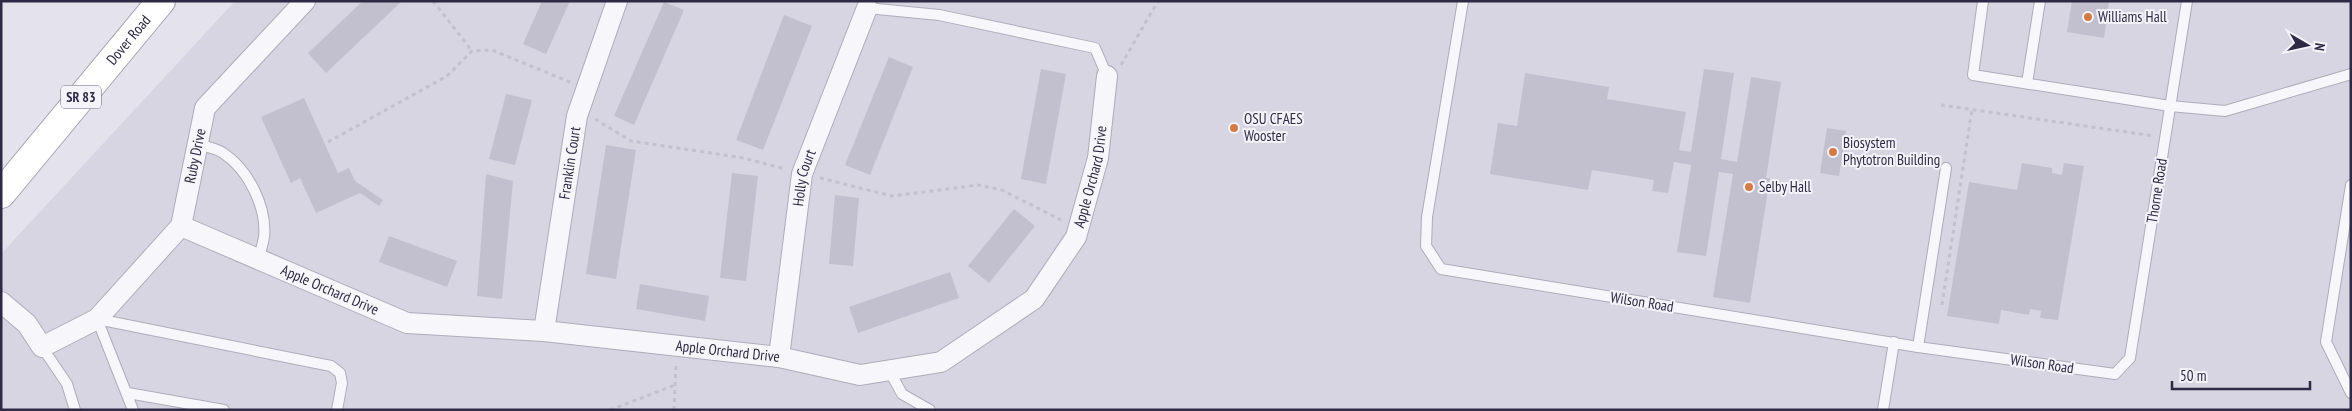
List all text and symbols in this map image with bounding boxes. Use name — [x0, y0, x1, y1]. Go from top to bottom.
place label: Williams Hall — [2098, 7, 2167, 26]
street label: Dover Road — [102, 11, 154, 69]
marker: Williams Hall — [2082, 11, 2094, 23]
north arrow — [2282, 20, 2332, 70]
text: N — [2310, 42, 2329, 52]
road number: SR 83 — [61, 85, 101, 108]
place label: OSU CFAES Wooster — [1244, 109, 1303, 145]
marker: OSU CFAES Wooster — [1228, 122, 1240, 134]
street label: Franklin Court — [554, 125, 584, 201]
street label: Apple Orchard Drive — [1069, 125, 1110, 230]
street label: Ruby Drive — [180, 127, 210, 185]
place label: Biosystem Phytotron Building — [1843, 133, 1940, 169]
marker: Biosystem Phytotron Building — [1827, 146, 1839, 158]
street label: Holly Court — [788, 147, 820, 207]
street label: Thorne Road — [2142, 157, 2171, 225]
place label: Selby Hall — [1759, 177, 1811, 196]
marker: Selby Hall — [1743, 181, 1755, 193]
street label: Apple Orchard Drive — [278, 260, 382, 319]
street label: Wilson Road — [1609, 287, 1675, 316]
street label: Apple Orchard Drive — [675, 336, 781, 366]
street label: Wilson Road — [2009, 350, 2075, 377]
scale bar — [2172, 358, 2310, 390]
text: 50 m — [2180, 366, 2206, 385]

